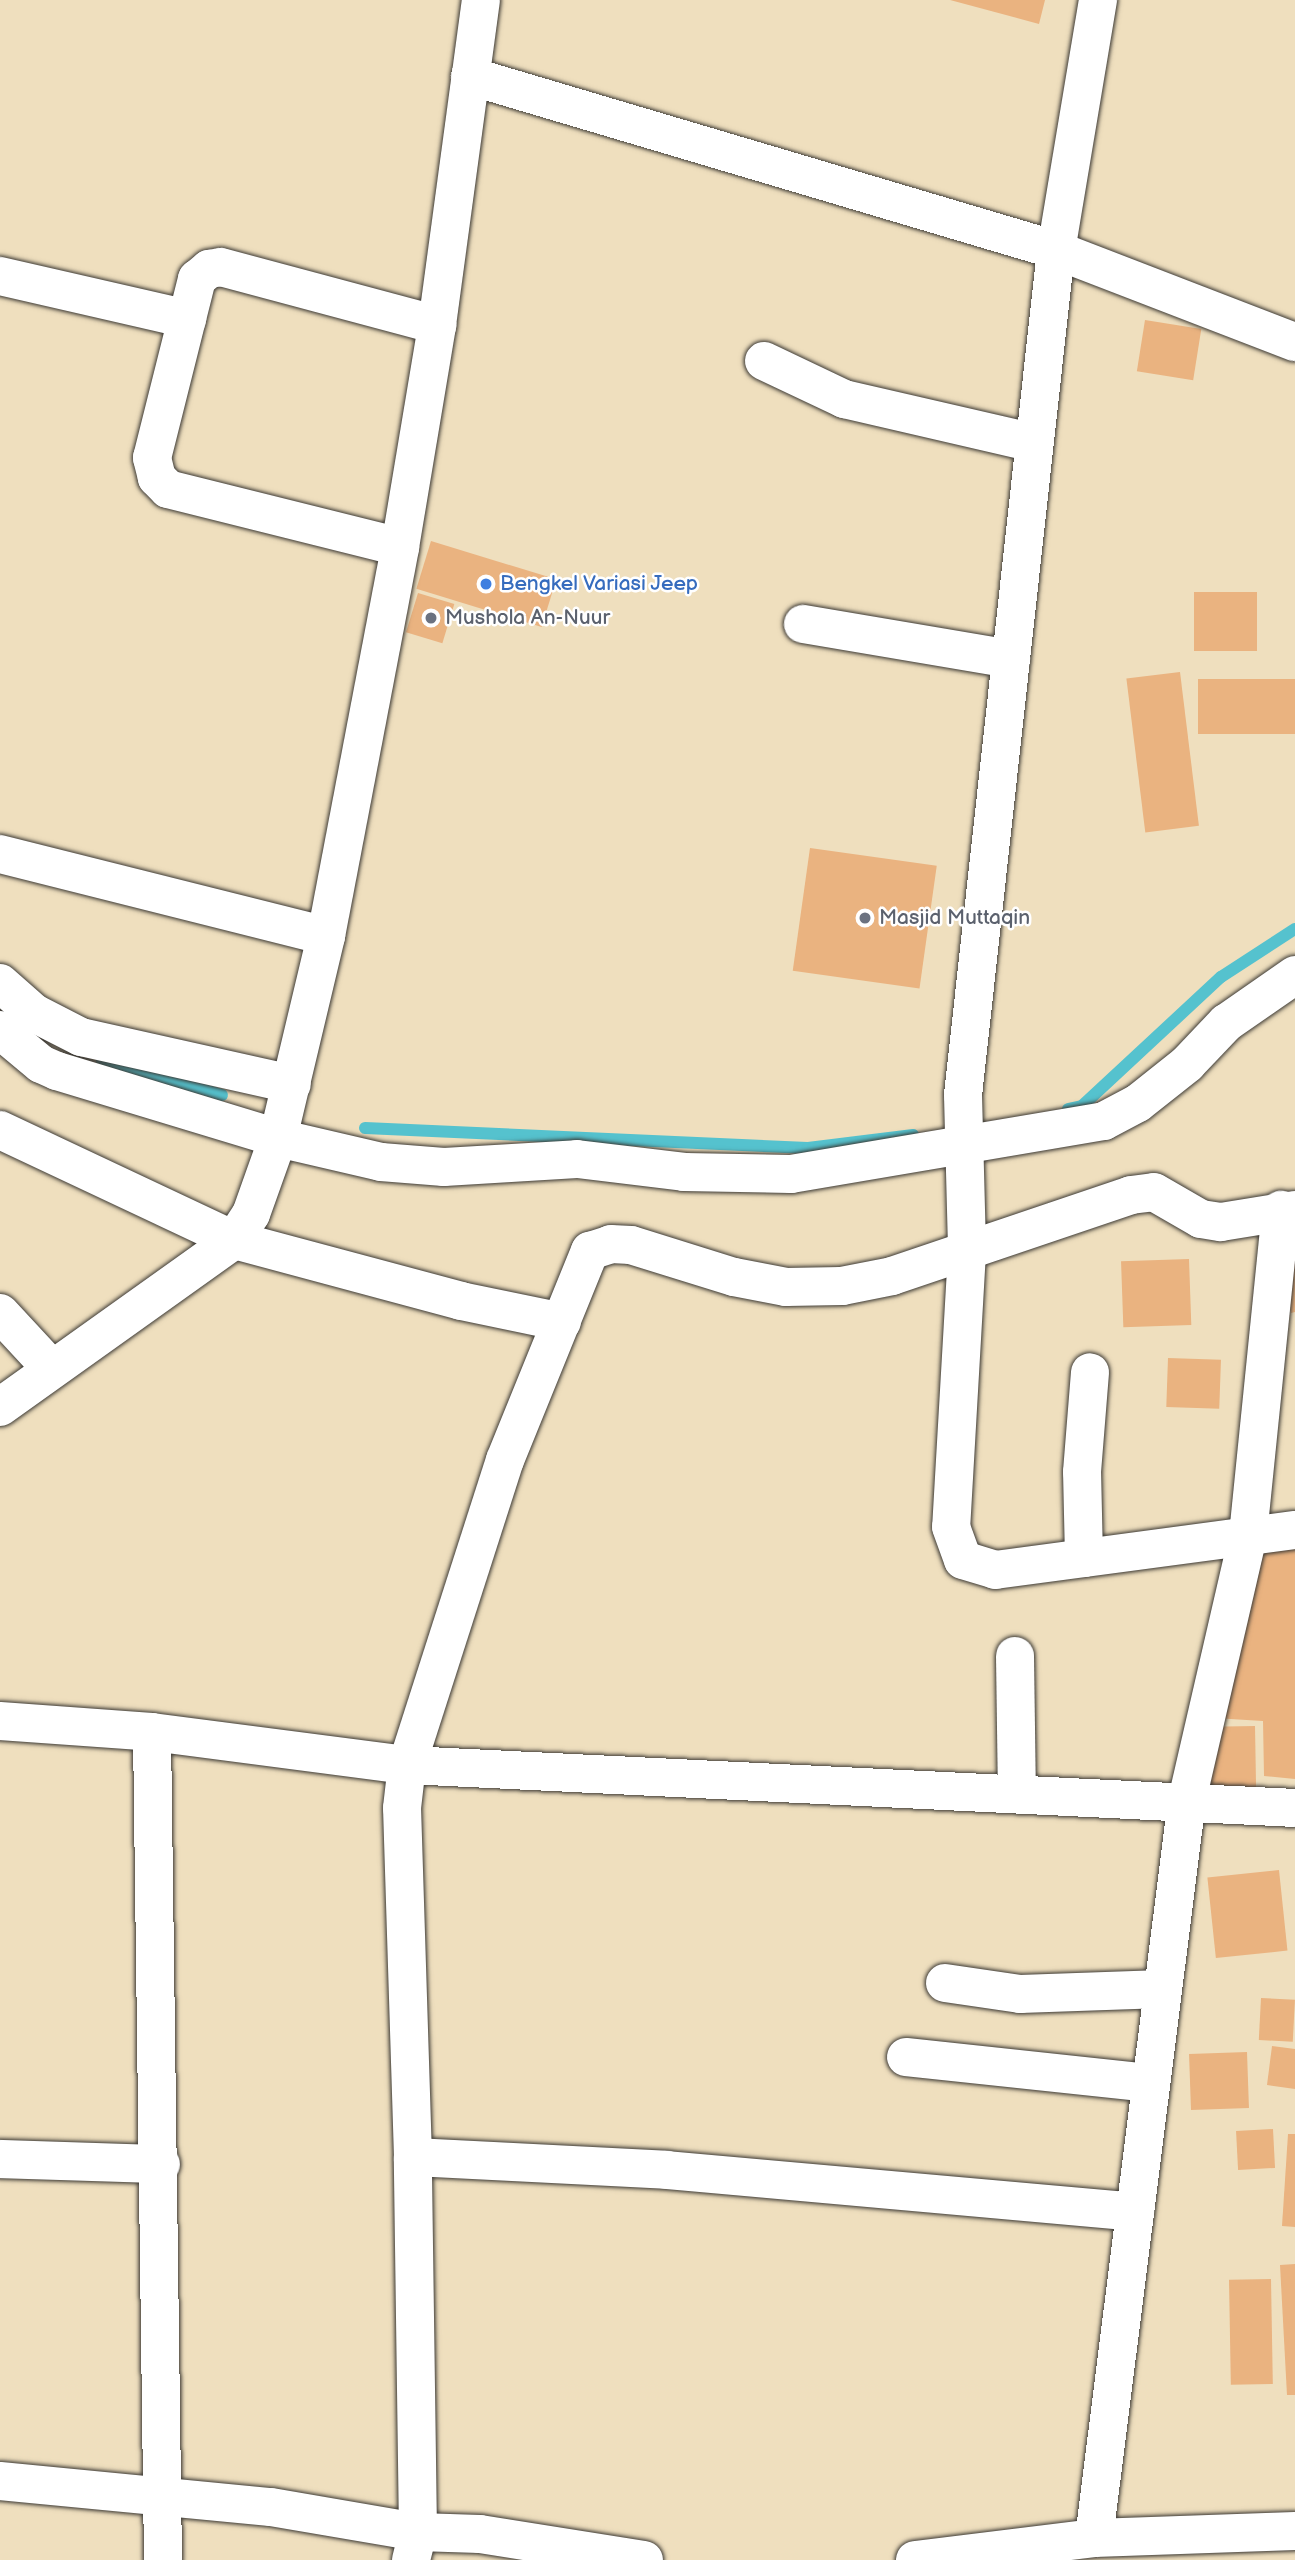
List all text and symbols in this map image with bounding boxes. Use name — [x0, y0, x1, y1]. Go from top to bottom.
place label: Bengkel Variasi Jeep — [500, 571, 700, 597]
marker: Bengkel Variasi Jeep — [478, 576, 494, 592]
place label: Mushola An-Nuur — [445, 605, 610, 631]
marker: Mushola An-Nuur — [423, 610, 439, 626]
place label: Masjid Muttaqin — [879, 905, 1030, 931]
marker: Masjid Muttaqin — [857, 910, 873, 926]

